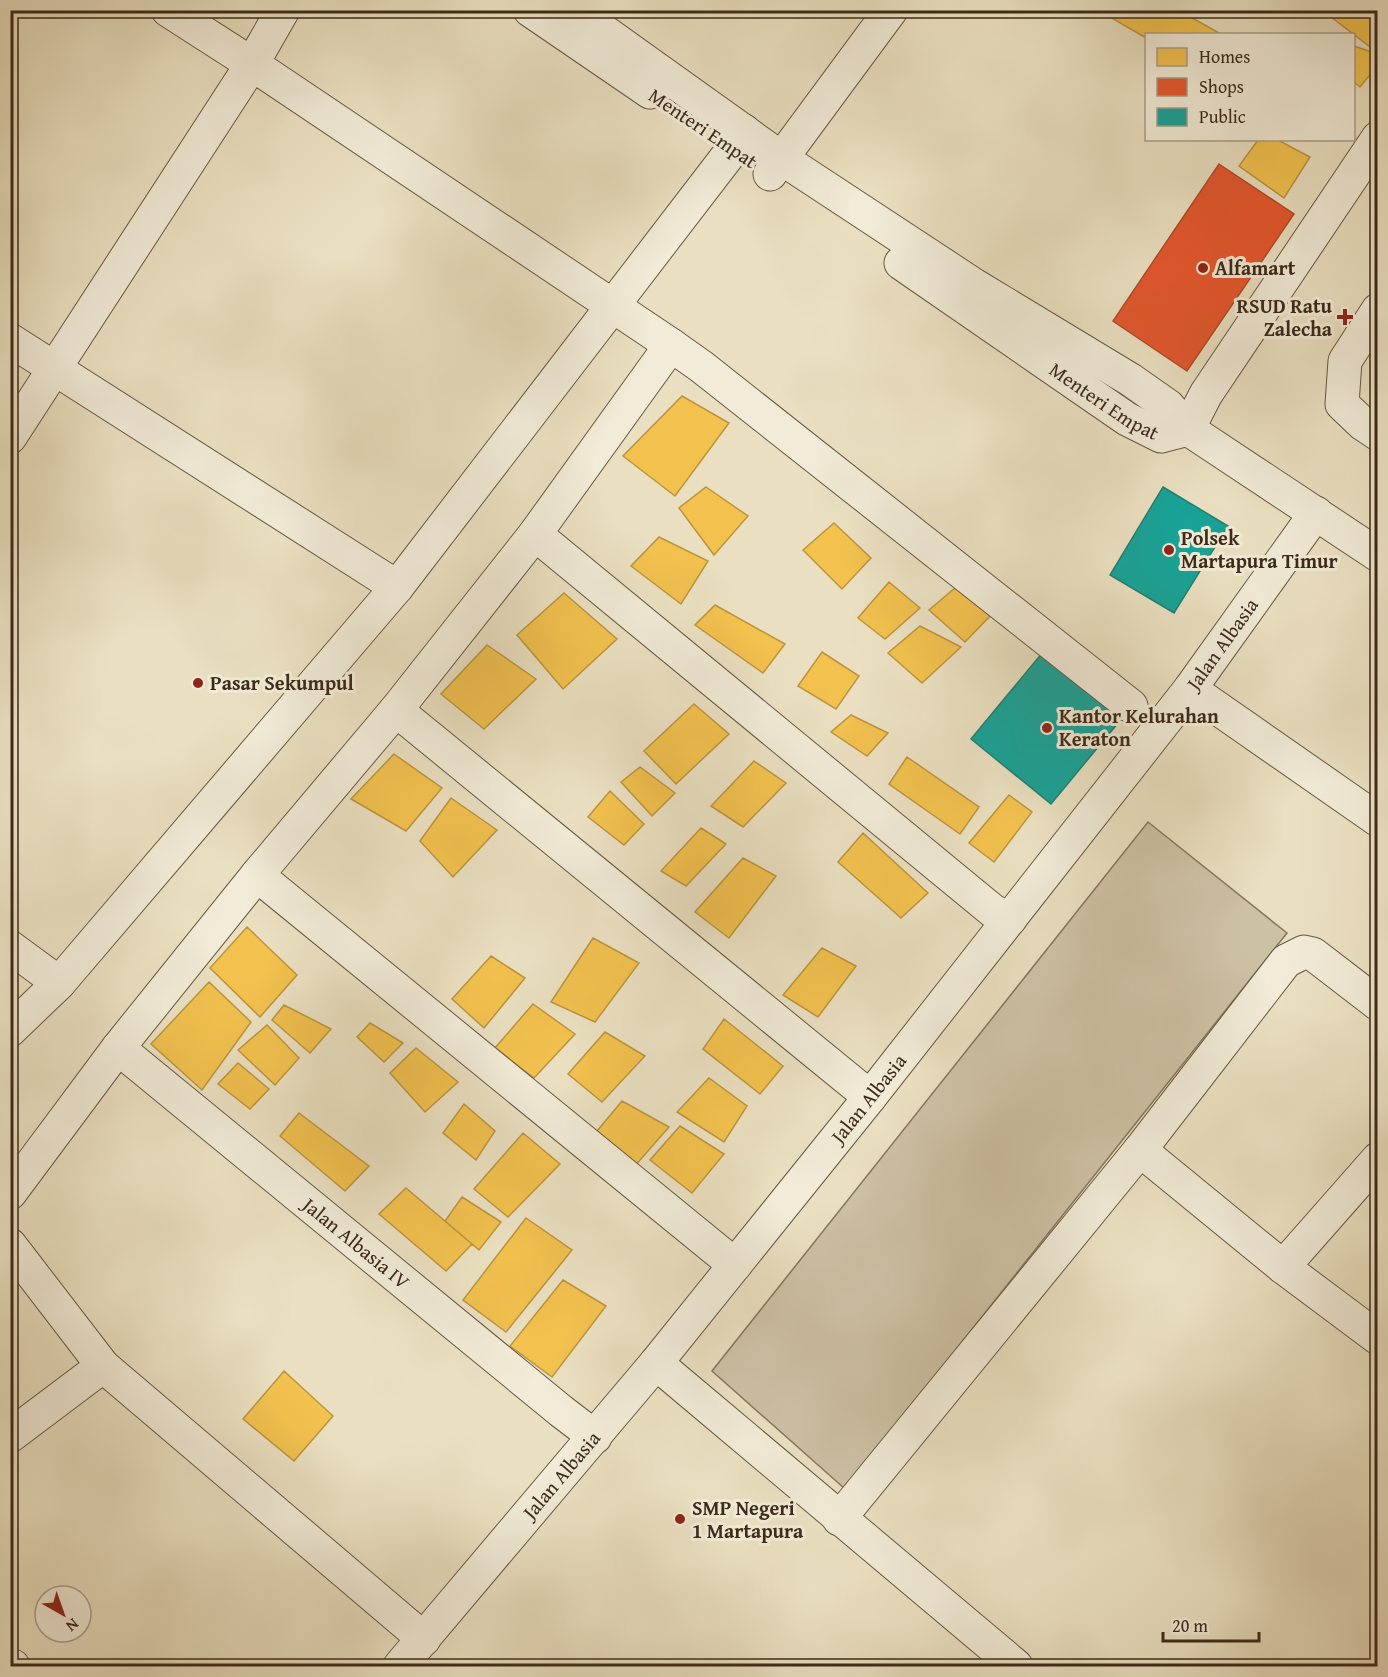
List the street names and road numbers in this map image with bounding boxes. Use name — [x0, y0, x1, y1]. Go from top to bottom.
street label: Menteri Empat — [643, 80, 763, 175]
street label: Menteri Empat — [1044, 355, 1164, 447]
street label: Jalan Albasia — [1177, 591, 1265, 698]
street label: Jalan Albasia — [822, 1047, 913, 1151]
street label: Jalan Albasia IV — [294, 1188, 416, 1295]
street label: Jalan Albasia — [513, 1424, 607, 1527]

